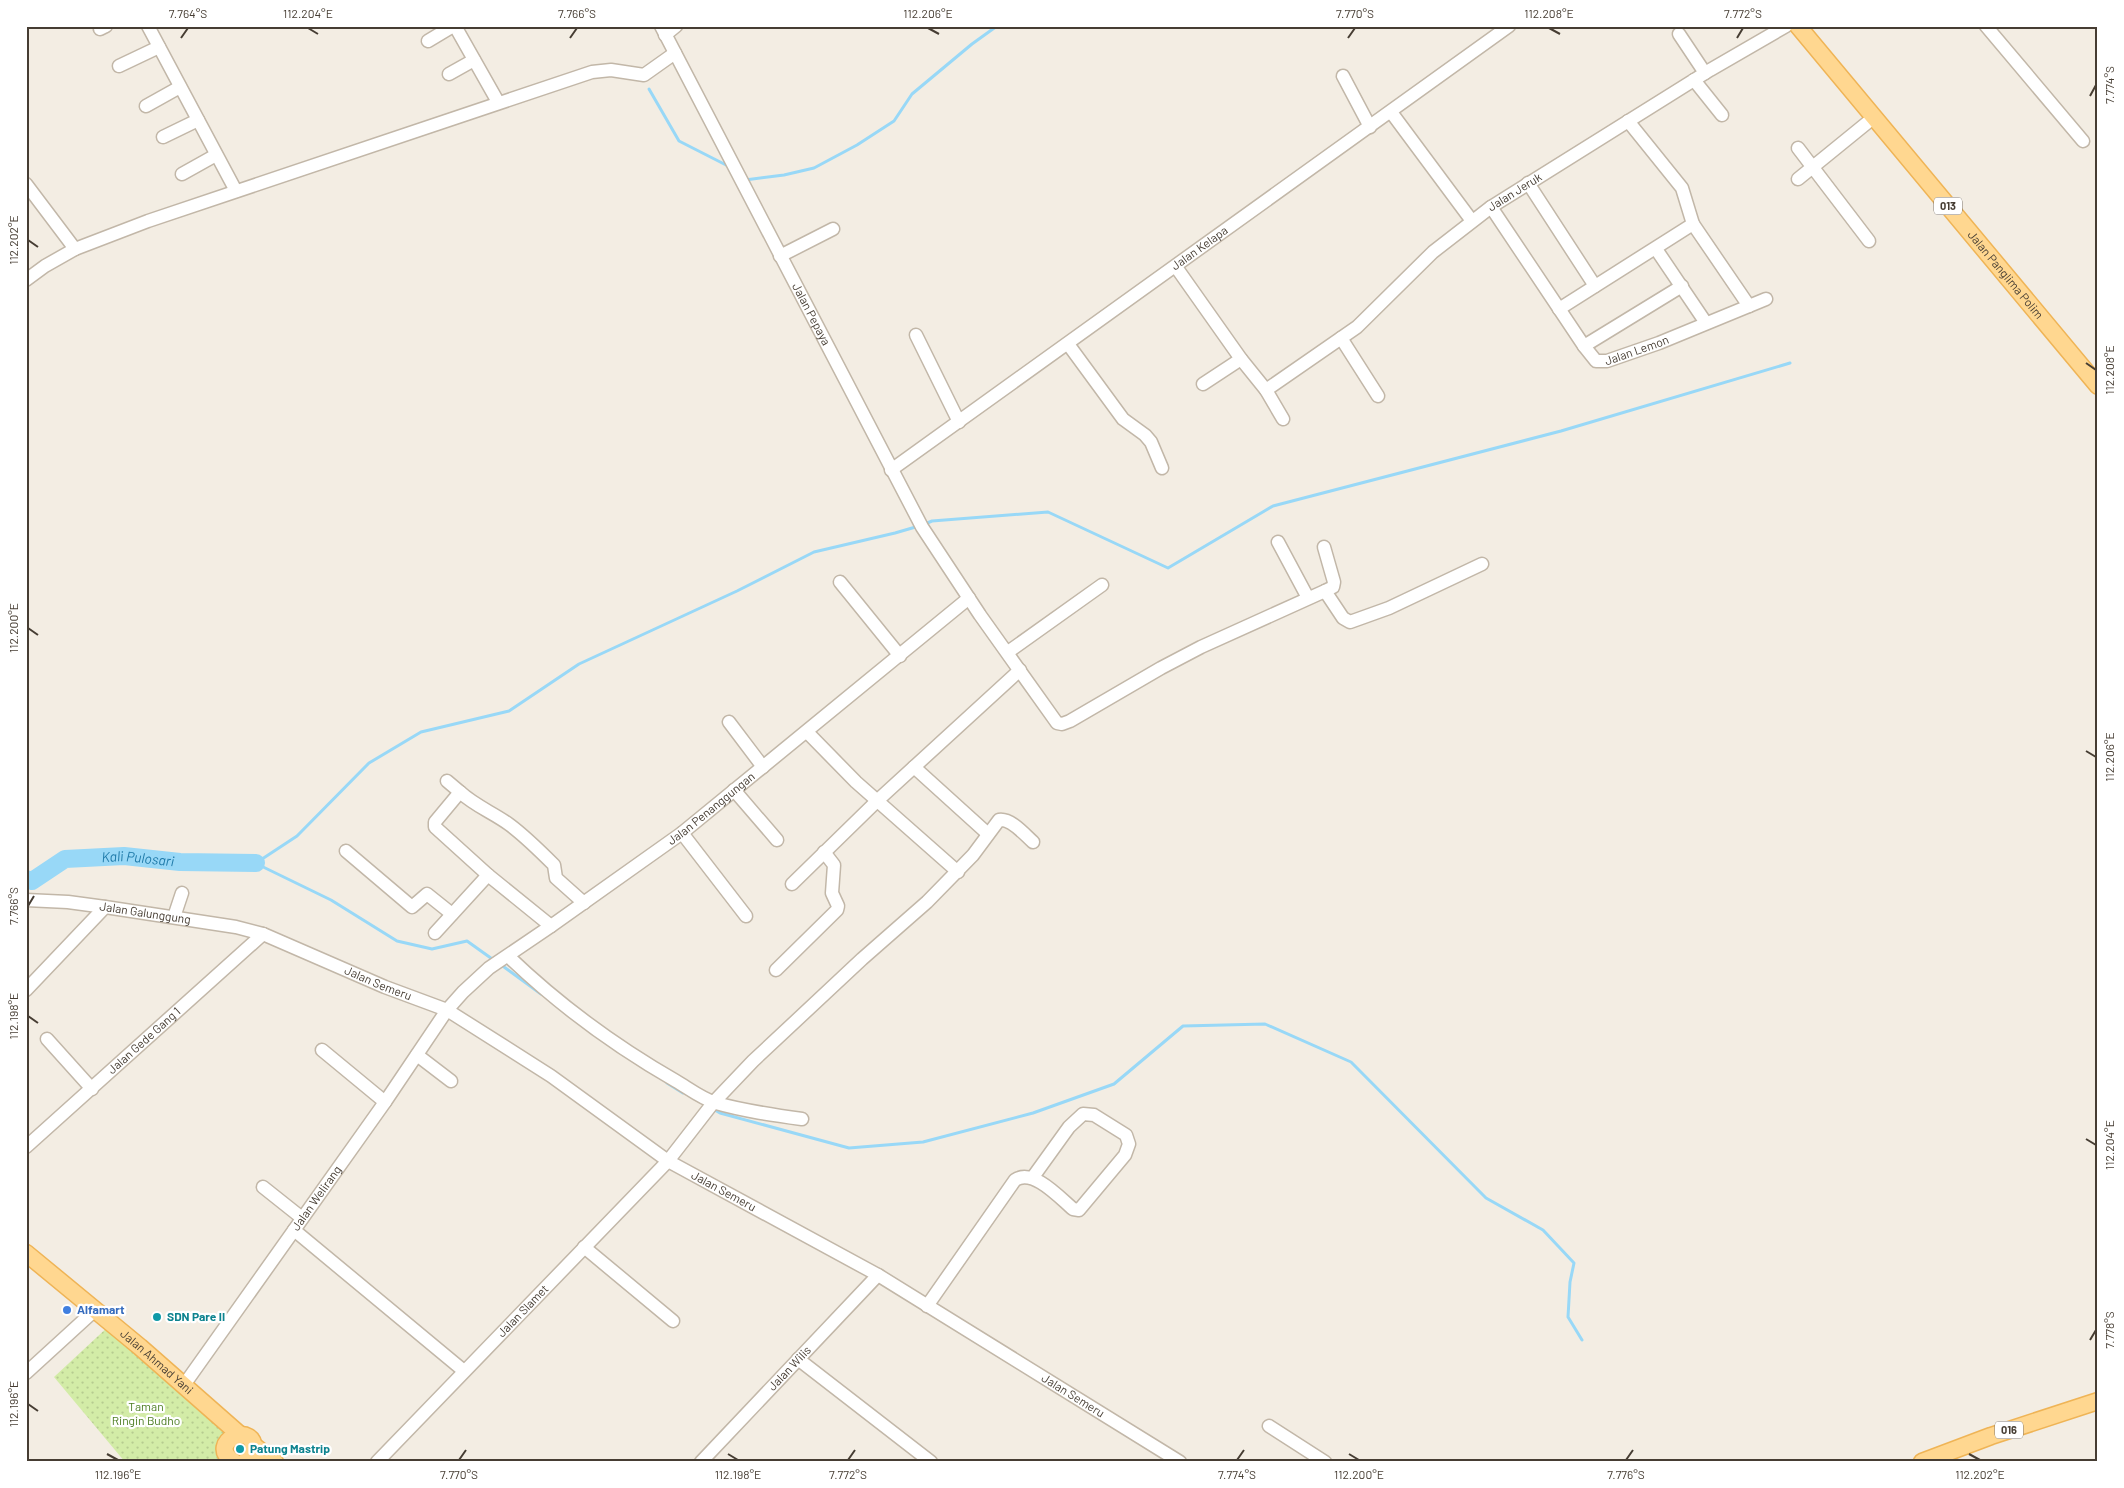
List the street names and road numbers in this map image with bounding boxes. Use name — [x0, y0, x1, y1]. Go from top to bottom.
street label: Jalan Jeruk — [1485, 169, 1544, 213]
road number: 013 — [1934, 198, 1962, 215]
street label: Jalan Kelapa — [1168, 223, 1230, 272]
street label: Jalan Panglima Polim — [1965, 227, 2047, 321]
street label: Jalan Pepaya — [790, 280, 834, 347]
street label: Jalan Lemon — [1603, 332, 1671, 367]
street label: Jalan Penanggungan — [664, 769, 757, 847]
street label: Jalan Galunggung — [99, 898, 192, 926]
street label: Jalan Semeru — [343, 962, 414, 1002]
street label: Jalan Gede Gang 1 — [104, 1004, 183, 1076]
street label: Jalan Welirang — [288, 1163, 344, 1233]
street label: Jalan Semeru — [689, 1167, 759, 1213]
street label: Jalan Slamet — [494, 1281, 551, 1339]
street label: Jalan Ahmad Yani — [118, 1326, 196, 1396]
street label: Jalan Wilis — [765, 1342, 813, 1393]
street label: Jalan Semeru — [1039, 1370, 1108, 1420]
road number: 016 — [1995, 1422, 2023, 1438]

